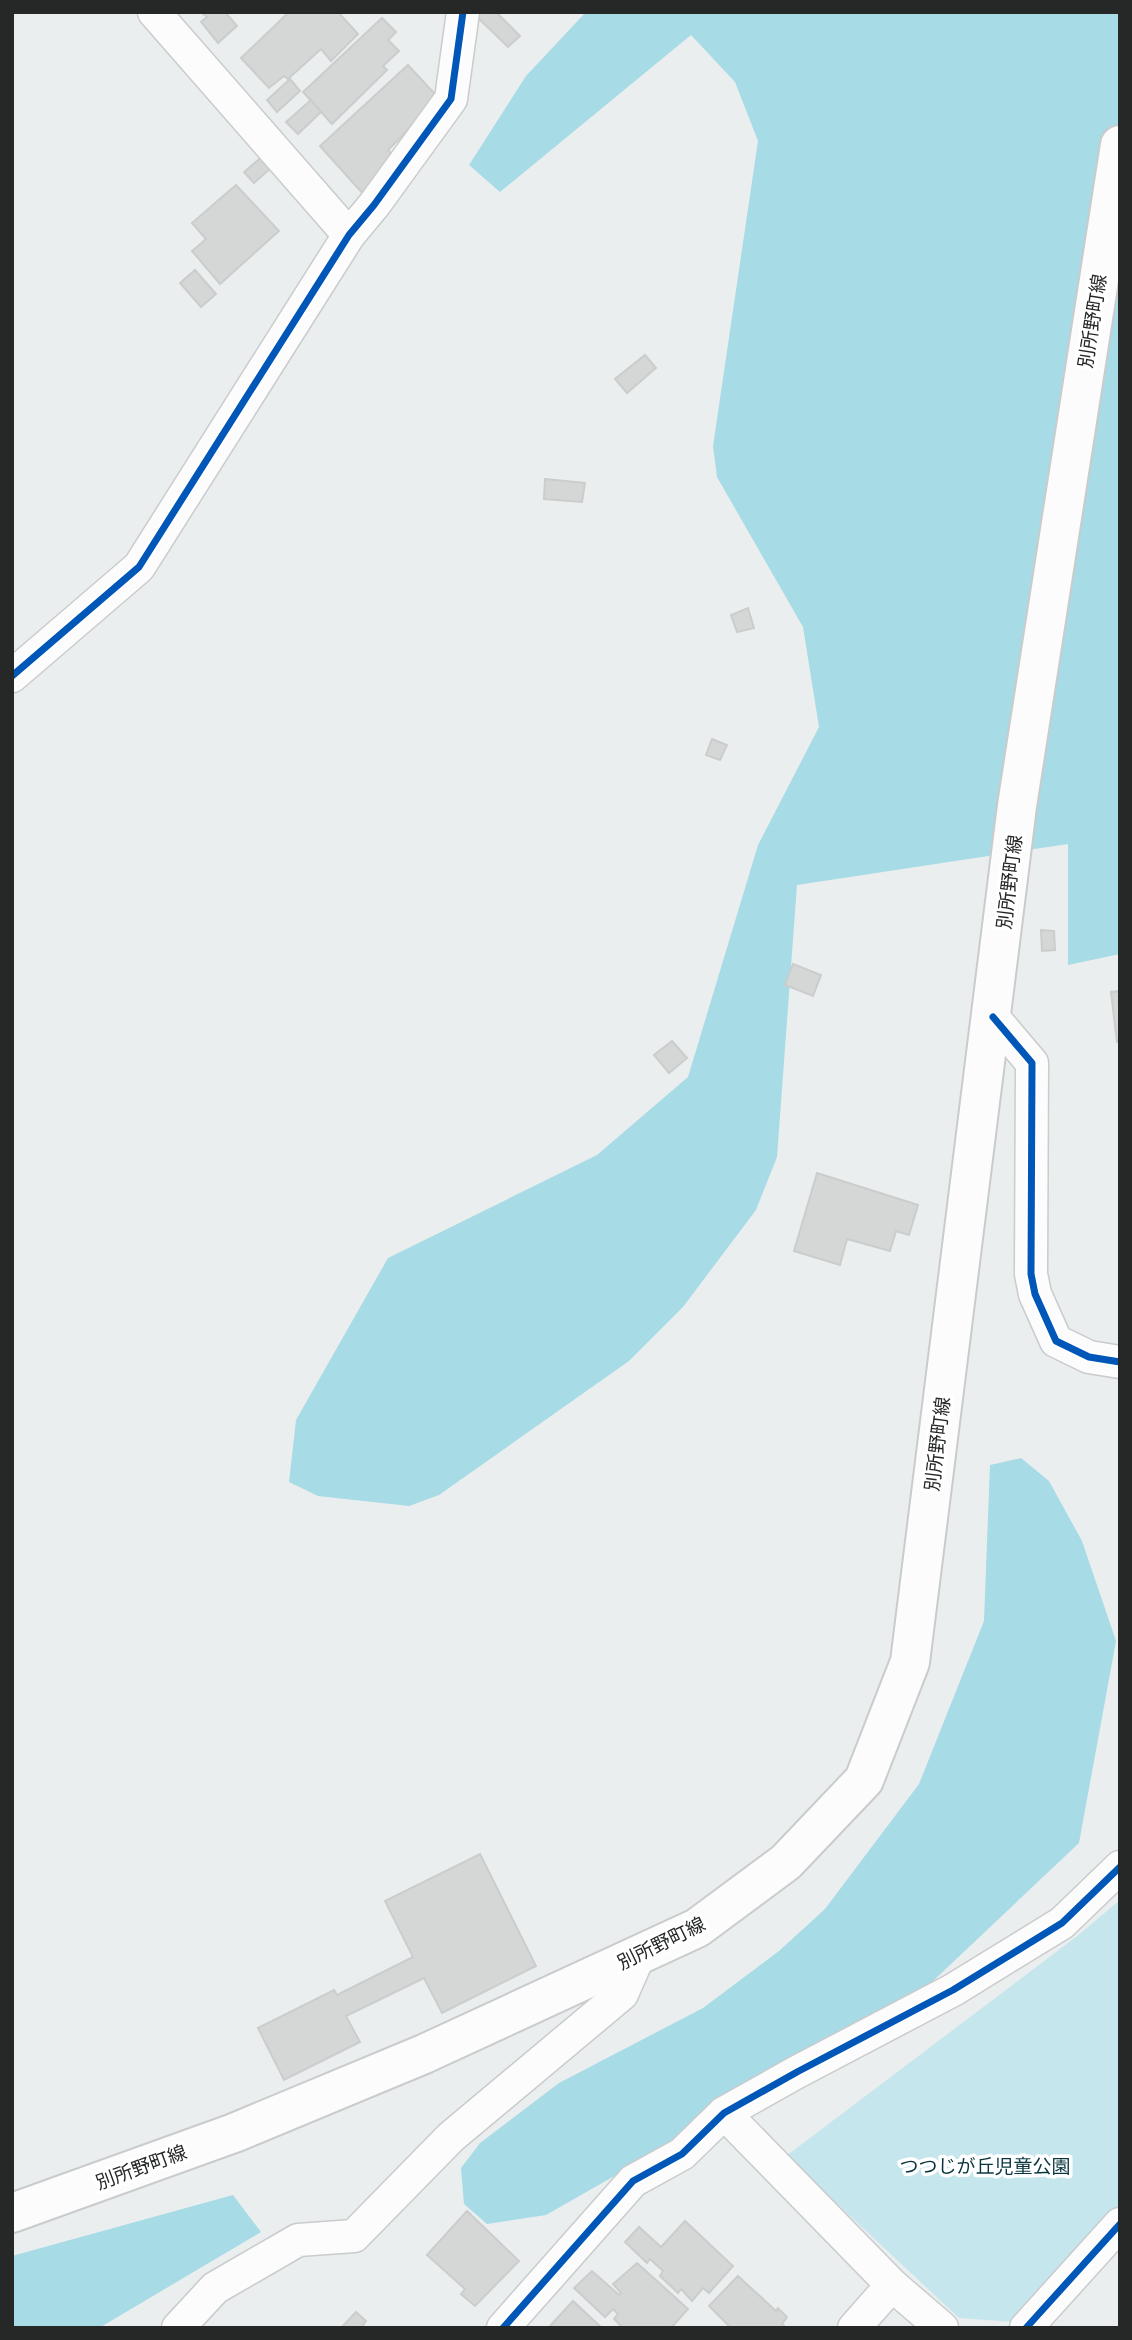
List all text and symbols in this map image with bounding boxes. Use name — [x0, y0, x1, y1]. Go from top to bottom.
street label: 別所野町線 — [1073, 272, 1111, 370]
street label: 別所野町線 — [991, 833, 1027, 931]
street label: 別所野町線 — [919, 1395, 955, 1493]
street label: 別所野町線 — [613, 1911, 709, 1975]
street label: 別所野町線 — [92, 2139, 190, 2195]
park label: つつじが丘児童公園 — [899, 2154, 1071, 2178]

